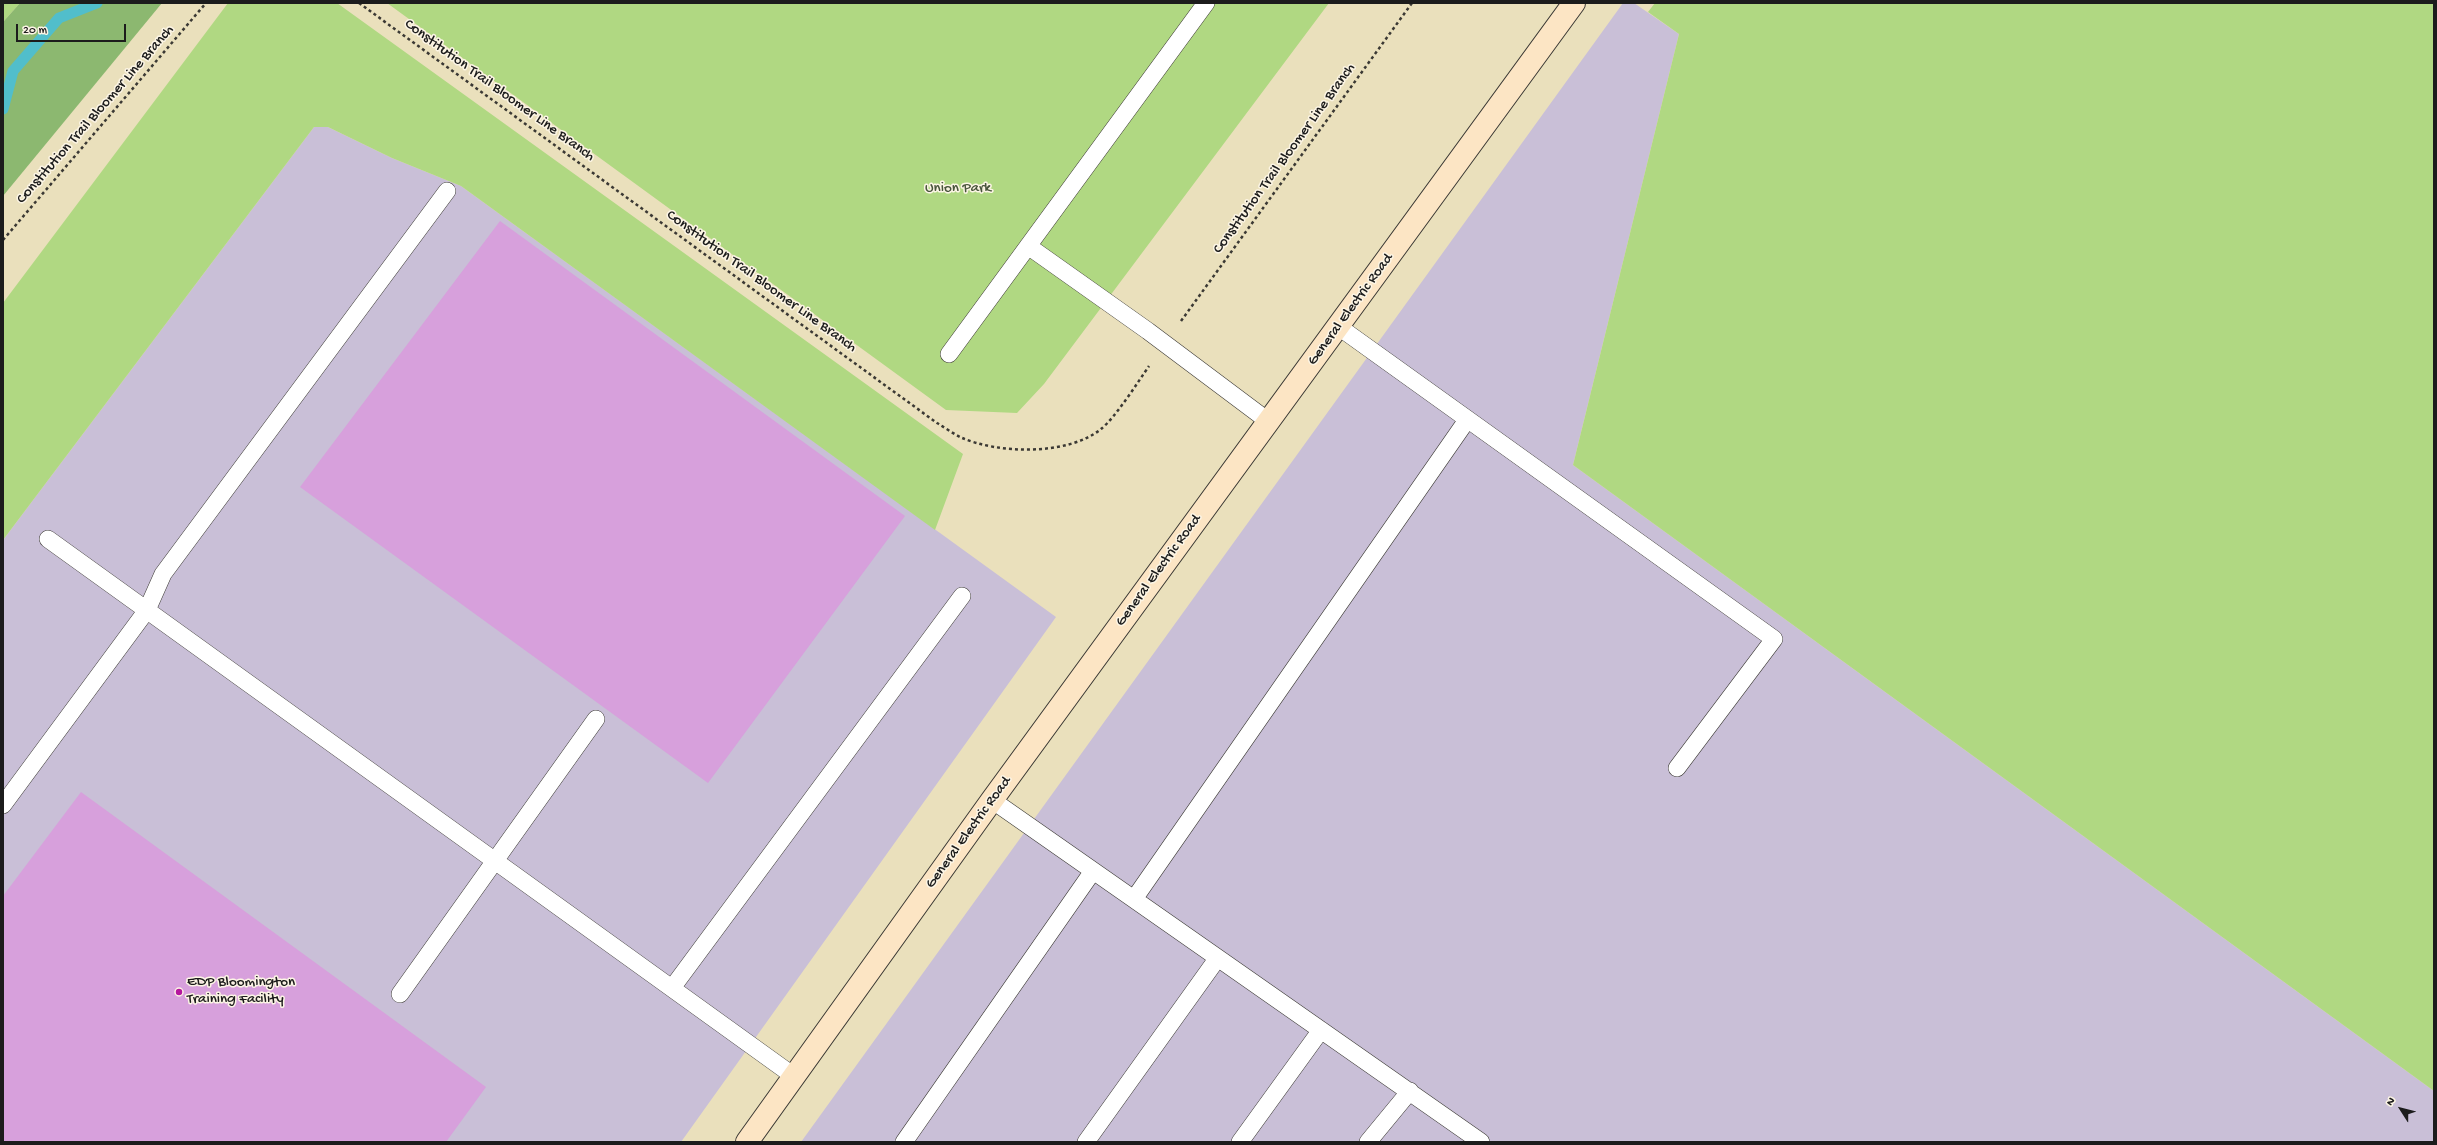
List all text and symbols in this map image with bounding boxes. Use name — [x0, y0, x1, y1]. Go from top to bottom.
scale bar — [18, 16, 128, 42]
street label: Constitution Trail Bloomer Line Branch — [400, 16, 598, 166]
street label: Constitution Trail Bloomer Line Branch — [13, 22, 179, 208]
text: 20 m — [23, 24, 47, 38]
street label: Constitution Trail Bloomer Line Branch — [1210, 60, 1360, 258]
park label: Union Park — [925, 180, 991, 198]
street label: Constitution Trail Bloomer Line Branch — [662, 207, 860, 357]
street label: General Electric Road — [1304, 250, 1398, 370]
street label: General Electric Road — [1112, 511, 1206, 631]
street label: General Electric Road — [922, 773, 1016, 893]
place label: EDP Bloomington Training Facility — [187, 974, 295, 1009]
marker: EDP Bloomington Training Facility — [174, 987, 184, 997]
north arrow — [2381, 1089, 2421, 1129]
text: N — [2384, 1096, 2398, 1108]

